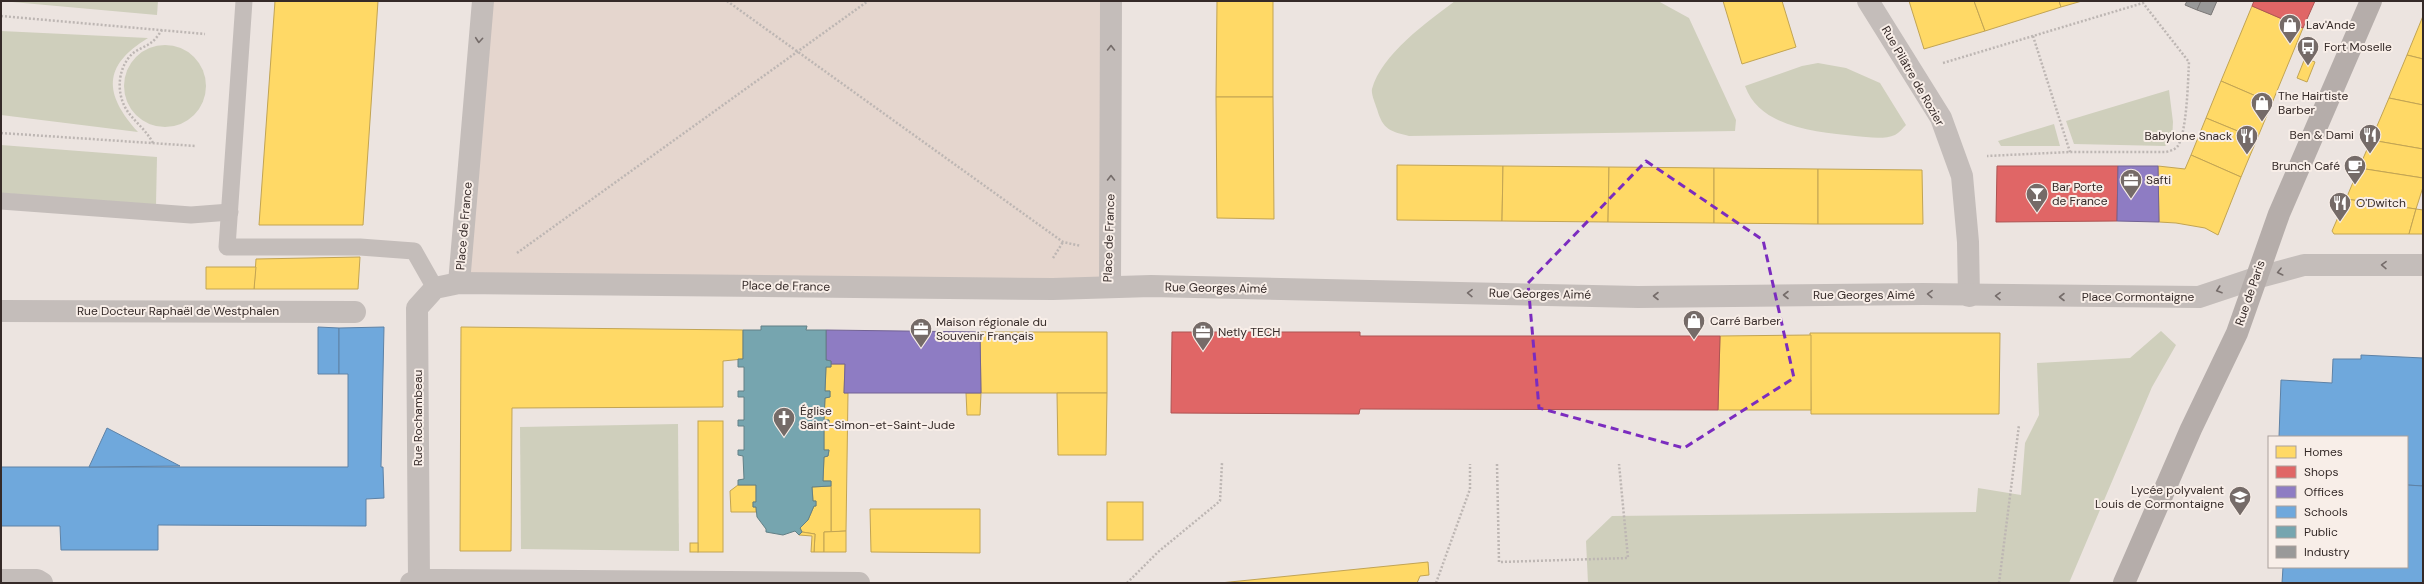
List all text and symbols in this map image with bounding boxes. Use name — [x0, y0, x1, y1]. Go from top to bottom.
shop icon: Lav'Ande — [2277, 12, 2303, 45]
place label: Lav'Ande — [2306, 17, 2356, 33]
street label: Rue Pilâtre de Rozier — [1878, 23, 1948, 129]
bus stop icon: Fort Moselle — [2295, 34, 2321, 67]
one-way arrow — [475, 37, 484, 43]
place label: Fort Moselle — [2324, 39, 2392, 55]
one-way arrow — [1107, 45, 1115, 51]
place label: The Hairtiste Barber — [2278, 88, 2349, 118]
shop icon: The Hairtiste Barber — [2249, 90, 2275, 123]
restaurant icon: Ben & Dami — [2357, 122, 2383, 155]
restaurant icon: Babylone Snack — [2234, 123, 2260, 156]
place label: Ben & Dami — [2290, 127, 2354, 143]
place label: Babylone Snack — [2145, 128, 2232, 144]
cafe icon: Brunch Café — [2342, 153, 2368, 186]
place label: Brunch Café — [2272, 158, 2340, 174]
office icon: Safti — [2118, 167, 2144, 200]
place label: Safti — [2146, 172, 2171, 188]
one-way arrow — [1107, 175, 1115, 181]
place label: Bar Porte de France — [2052, 179, 2108, 209]
street label: Place de France — [452, 181, 476, 271]
bar icon: Bar Porte de France — [2024, 181, 2050, 214]
restaurant icon: O'Dwitch — [2327, 190, 2353, 223]
street label: Place de France — [1099, 193, 1119, 283]
place label: O'Dwitch — [2356, 195, 2406, 211]
street label: Rue de Paris — [2231, 258, 2269, 328]
one-way arrow — [2381, 261, 2387, 269]
one-way arrow — [2277, 267, 2283, 275]
street label: Place de France — [742, 277, 831, 295]
street label: Rue Georges Aimé — [1165, 279, 1267, 297]
street label: Rue Georges Aimé — [1489, 285, 1591, 303]
one-way arrow — [2215, 286, 2222, 294]
street label: Rue Georges Aimé — [1813, 287, 1915, 303]
one-way arrow — [1467, 289, 1473, 297]
street label: Place Cormontaigne — [2082, 289, 2194, 305]
one-way arrow — [1927, 290, 1933, 299]
one-way arrow — [1783, 291, 1789, 299]
one-way arrow — [1653, 292, 1659, 300]
one-way arrow — [1995, 292, 2001, 300]
one-way arrow — [2059, 293, 2065, 301]
street label: Rue Docteur Raphaël de Westphalen — [77, 303, 279, 319]
shop icon: Carré Barber — [1681, 308, 1707, 341]
place label: Carré Barber — [1710, 313, 1781, 329]
place label: Maison régionale du Souvenir Français — [936, 314, 1047, 344]
office icon: Maison régionale du Souvenir Français — [908, 316, 934, 349]
office icon: Netly TECH — [1190, 319, 1216, 352]
place label: Netly TECH — [1218, 324, 1280, 340]
street label: Rue Rochambeau — [410, 370, 426, 466]
place label: Église Saint-Simon-et-Saint-Jude — [800, 403, 955, 433]
church icon: Église Saint-Simon-et-Saint-Jude — [771, 405, 797, 438]
legend — [2268, 436, 2408, 568]
text: Homes — [2304, 444, 2343, 460]
text: Shops — [2304, 464, 2339, 480]
place label: Lycée polyvalent Louis de Cormontaigne — [2095, 482, 2224, 512]
school or university icon: Lycée polyvalent Louis de Cormontaigne — [2227, 484, 2253, 517]
text: Offices — [2304, 484, 2344, 500]
text: Schools — [2304, 504, 2348, 520]
text: Public — [2304, 524, 2338, 540]
text: Industry — [2304, 544, 2350, 560]

